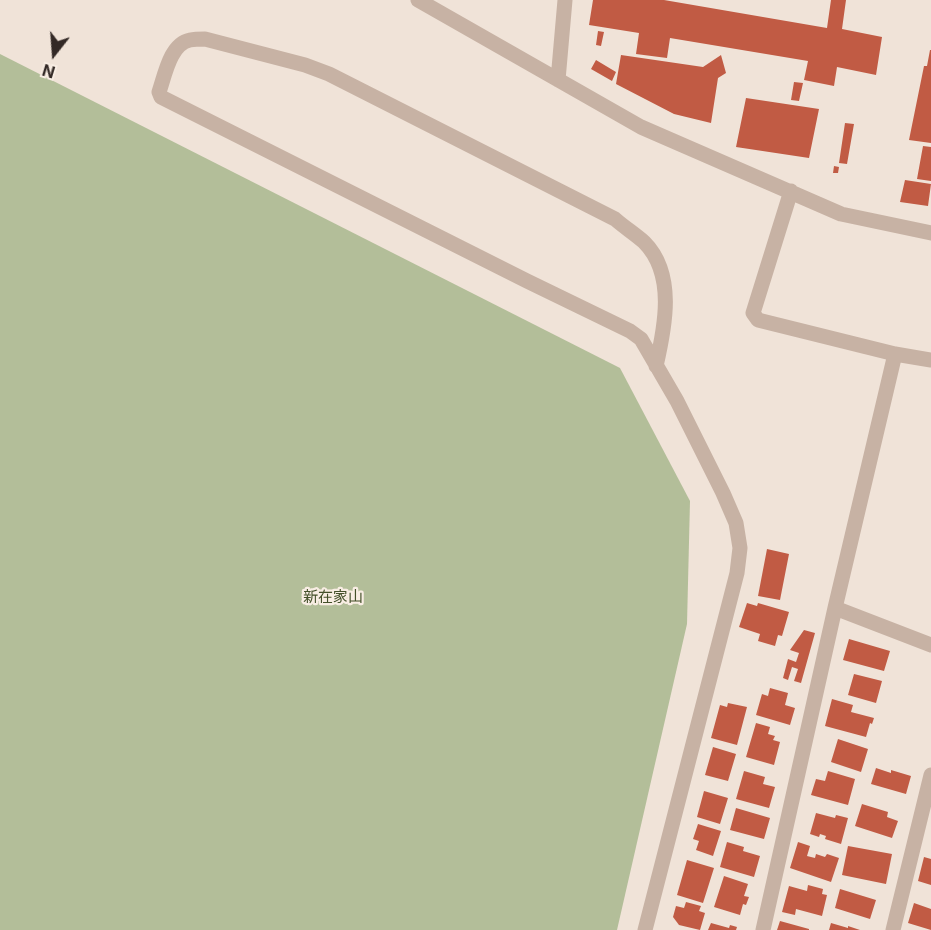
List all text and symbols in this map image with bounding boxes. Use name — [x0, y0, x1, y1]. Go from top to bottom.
north arrow — [24, 24, 84, 84]
text: N — [40, 60, 58, 83]
park label: 新在家山 — [303, 588, 363, 606]

